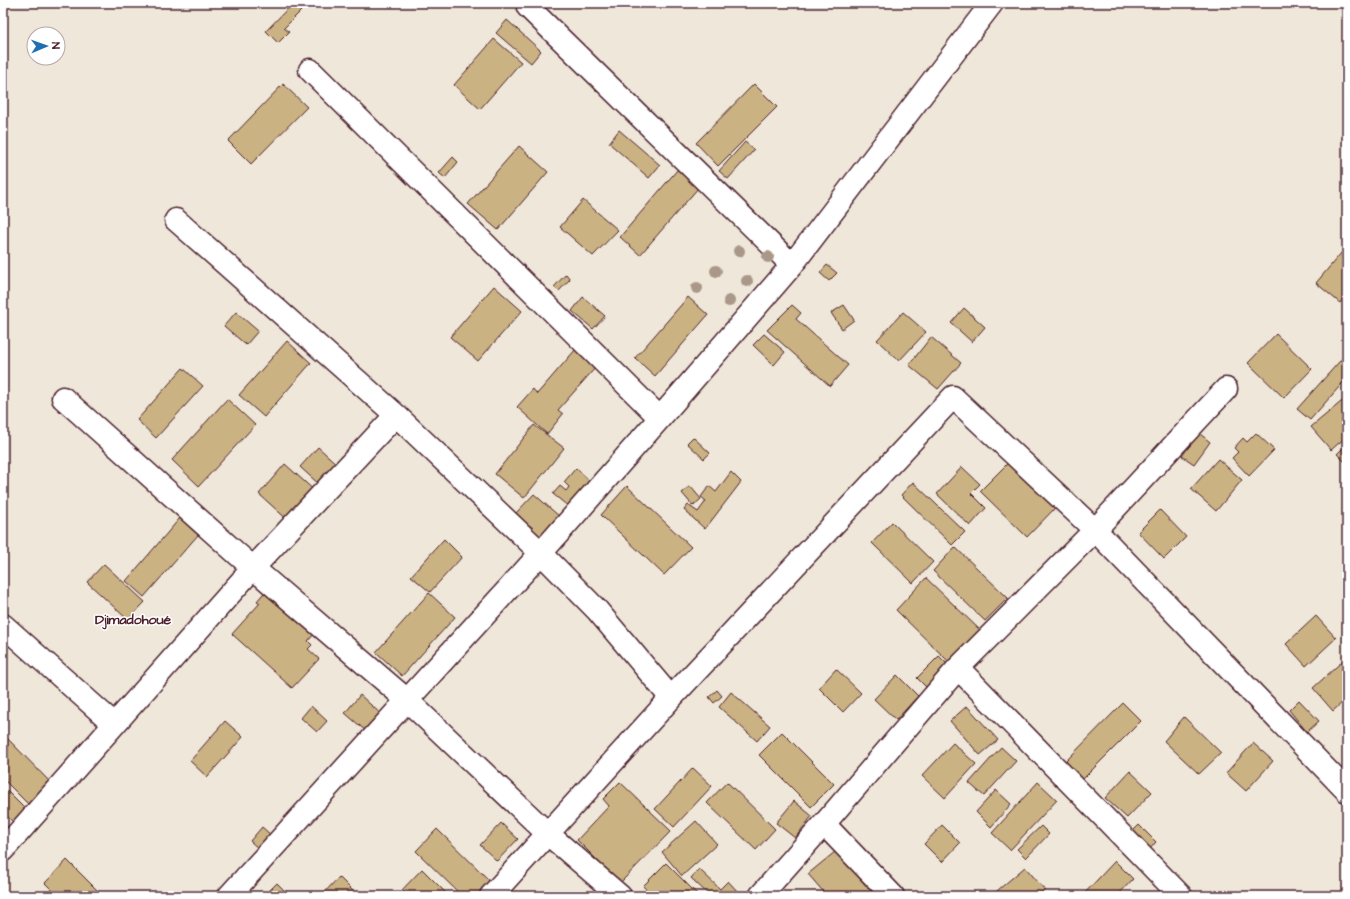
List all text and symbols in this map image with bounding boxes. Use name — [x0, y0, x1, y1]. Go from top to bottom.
north arrow — [26, 26, 66, 66]
text: N — [48, 42, 63, 49]
district label: Djimadohoué — [95, 610, 172, 630]

